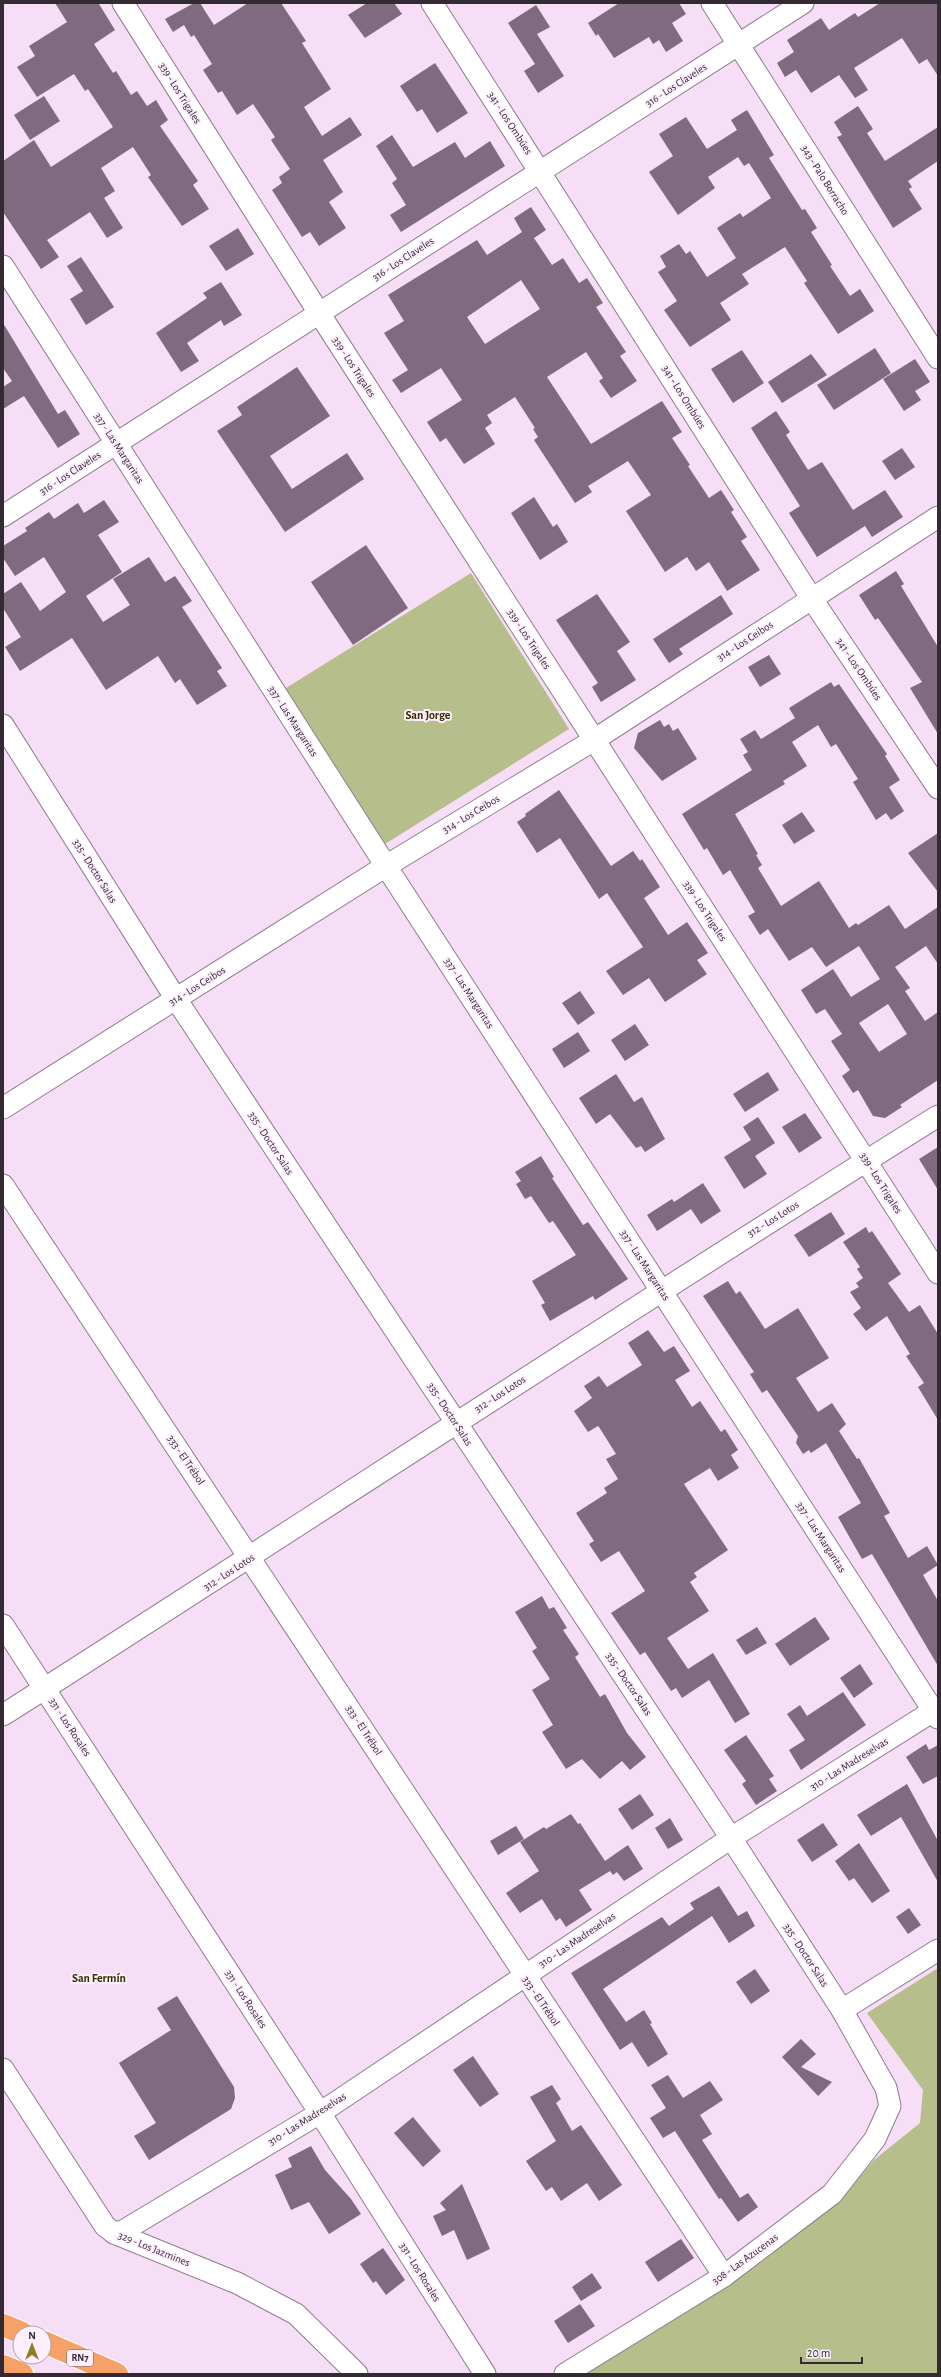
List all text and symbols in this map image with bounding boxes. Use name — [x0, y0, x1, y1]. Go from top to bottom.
street label: 339 - Los Trigales — [157, 60, 203, 126]
street label: 316 - Los Claveles — [643, 61, 709, 109]
street label: 341 - Los Ombúes — [486, 90, 534, 156]
street label: 343 - Palo Borracho — [799, 143, 851, 217]
street label: 316 - Los Claveles — [370, 235, 436, 283]
street label: 339 - Los Trigales — [330, 335, 378, 399]
street label: 341 - Los Ombúes — [660, 363, 708, 431]
street label: 337 - Las Margaritas — [92, 410, 146, 486]
street label: 316 - Los Claveles — [37, 449, 103, 497]
street label: 339 - Los Trigales — [505, 607, 553, 671]
street label: 314 - Los Ceibos — [715, 619, 775, 663]
street label: 341 - Los Ombúes — [834, 636, 884, 702]
street label: 337 - Las Margaritas — [266, 683, 320, 759]
district label: San Jorge — [405, 709, 451, 721]
street label: 314 - Los Ceibos — [440, 793, 502, 835]
street label: 335 - Doctor Salas — [71, 837, 119, 905]
street label: 339 - Los Trigales — [681, 879, 729, 943]
street label: 337 - Las Margaritas — [442, 955, 496, 1031]
street label: 314 - Los Ceibos — [167, 964, 227, 1008]
street label: 335 - Doctor Salas — [246, 1109, 296, 1177]
street label: 339 - Los Trigales — [858, 1150, 904, 1216]
street label: 312 - Los Lotos — [745, 1199, 801, 1239]
street label: 337 - Las Margaritas — [618, 1227, 672, 1303]
street label: 312 - Los Lotos — [472, 1373, 528, 1415]
street label: 335 - Doctor Salas — [425, 1380, 475, 1448]
street label: 333 - El Trébol — [165, 1433, 207, 1487]
street label: 337 - Las Margaritas — [794, 1499, 848, 1575]
street label: 312 - Los Lotos — [201, 1551, 257, 1593]
street label: 335 - Doctor Salas — [604, 1651, 654, 1717]
street label: 331 - Los Rosales — [47, 1696, 93, 1758]
street label: 333 - El Trébol — [344, 1703, 384, 1757]
street label: 310 - Las Madreselvas — [808, 1735, 890, 1793]
street label: 310 - Las Madreselvas — [537, 1910, 617, 1970]
street label: 335 - Doctor Salas — [781, 1921, 831, 1989]
street label: 331 - Los Rosales — [223, 1968, 269, 2030]
district label: San Fermín — [72, 1972, 126, 1984]
street label: 333 - El Trébol — [520, 1974, 562, 2028]
street label: 310 - Las Madreselvas — [266, 2090, 348, 2148]
street label: 329 - Los Jazmines — [116, 2230, 192, 2268]
street label: 308 - Las Azucenas — [710, 2231, 780, 2287]
street label: 331 - Los Rosales — [397, 2240, 443, 2304]
north arrow — [12, 2325, 52, 2365]
text: N — [28, 2330, 36, 2341]
scale bar — [801, 2339, 862, 2365]
text: 20 m — [807, 2347, 830, 2359]
road number: RN7 — [67, 2350, 93, 2366]

